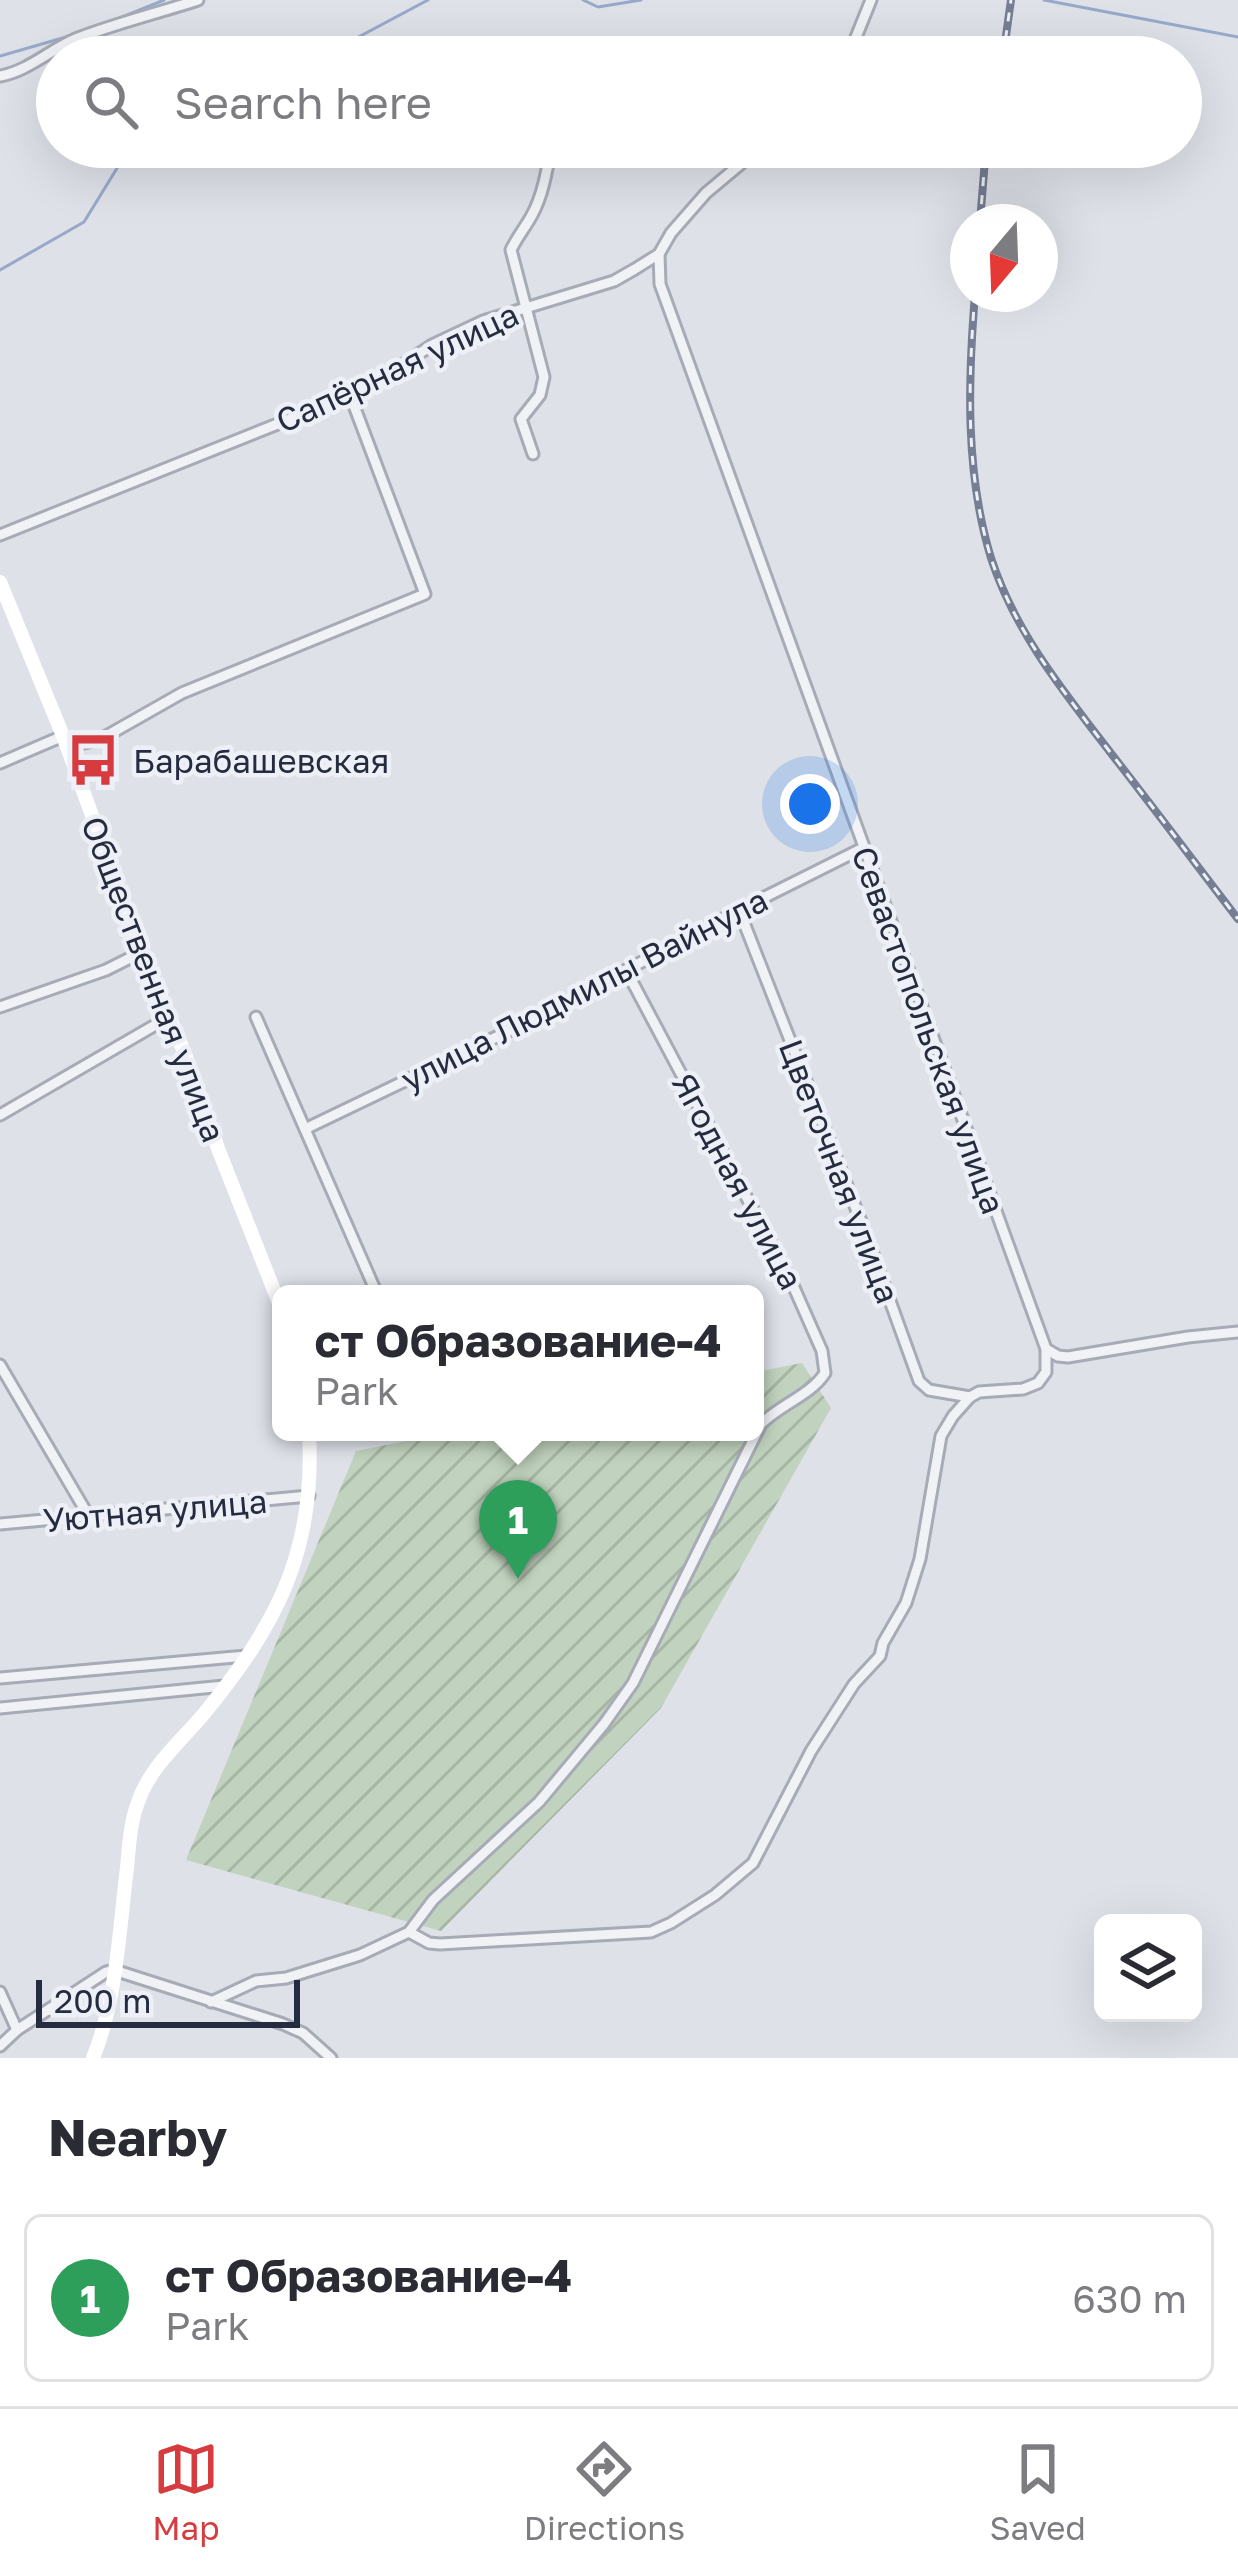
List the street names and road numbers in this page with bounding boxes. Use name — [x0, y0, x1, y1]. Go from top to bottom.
street label: Сапёрная улица — [270, 294, 524, 440]
street label: Общественная улица — [74, 811, 234, 1147]
street label: Севастопольская улица — [844, 841, 1014, 1219]
street label: улица Людмилы Вайнула — [394, 879, 774, 1099]
street label: Цветочная улица — [772, 1034, 908, 1308]
street label: Ягодная улица — [665, 1066, 811, 1296]
street label: Уютная улица — [41, 1481, 269, 1539]

